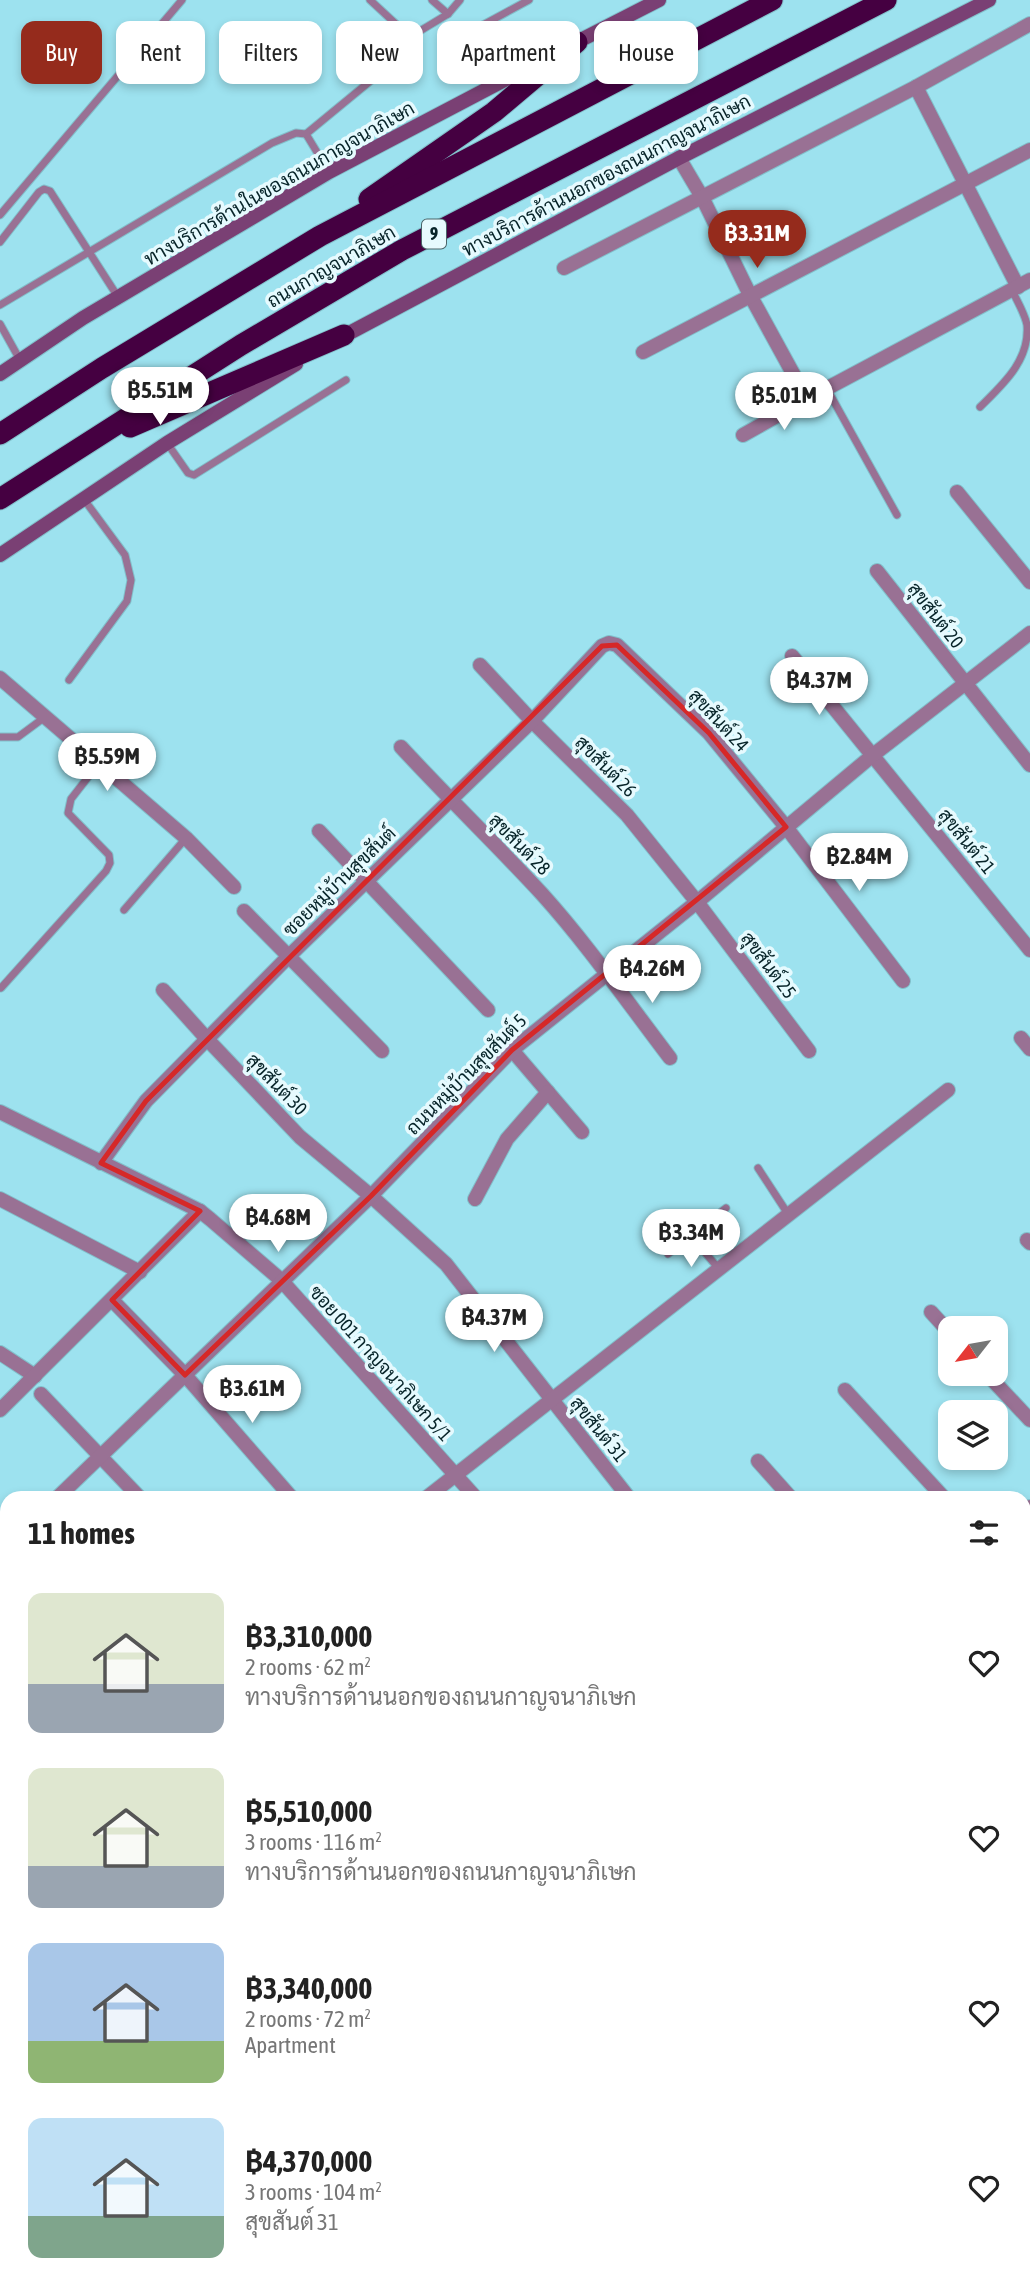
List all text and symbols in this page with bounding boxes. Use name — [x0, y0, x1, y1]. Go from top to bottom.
chip: Buy — [21, 21, 102, 84]
chip: Rent — [116, 21, 205, 84]
chip: Filters — [219, 21, 322, 84]
chip: New — [336, 21, 423, 84]
chip: Apartment — [437, 21, 580, 84]
chip: House — [594, 21, 698, 84]
street label: ทางบริการด้านนอกของถนนกาญจนาภิเษก — [458, 89, 754, 262]
street label: ทางบริการด้านในของถนนกาญจนาภิเษก — [140, 96, 418, 270]
pin: ฿3.31M — [700, 210, 814, 270]
street label: ถนนกาญจนาภิเษก — [263, 220, 399, 312]
road number: 9 — [422, 220, 446, 248]
text: ฿3.31M — [724, 220, 790, 246]
pin: ฿5.51M — [103, 368, 217, 427]
pin: ฿5.01M — [727, 372, 841, 432]
text: ฿5.51M — [127, 377, 193, 403]
text: ฿5.01M — [751, 382, 817, 408]
street label: สุขสันต์ 20 — [902, 577, 969, 654]
pin: ฿4.37M — [762, 658, 876, 717]
text: ฿4.37M — [786, 667, 852, 693]
street label: สุขสันต์ 24 — [683, 683, 754, 757]
street label: สุขสันต์ 26 — [569, 730, 642, 803]
pin: ฿5.59M — [50, 734, 164, 793]
text: ฿5.59M — [74, 743, 140, 769]
street label: สุขสันต์ 21 — [933, 803, 1001, 879]
street label: สุขสันต์ 28 — [483, 808, 556, 881]
street label: ซอยหมู่บ้านสุขสันต์ — [277, 821, 402, 942]
pin: ฿2.84M — [802, 834, 916, 893]
text: ฿2.84M — [826, 843, 892, 869]
street label: สุขสันต์ 25 — [735, 927, 802, 1004]
pin: ฿4.26M — [595, 946, 709, 1005]
text: ฿4.26M — [619, 955, 685, 981]
street label: ถนนหมู่บ้านสุขสันต์ 5 — [401, 1009, 533, 1141]
street label: สุขสันต์ 30 — [241, 1048, 313, 1121]
pin: ฿4.68M — [221, 1194, 335, 1254]
text: ฿4.68M — [245, 1204, 311, 1230]
pin: ฿3.34M — [634, 1210, 748, 1269]
text: ฿3.34M — [658, 1219, 724, 1245]
street label: ซอย 001 กาญจนาภิเษก 5/1 — [305, 1281, 457, 1446]
pin: ฿4.37M — [437, 1294, 551, 1354]
text: ฿4.37M — [461, 1304, 527, 1330]
north arrow — [938, 1316, 1008, 1386]
map controls — [938, 1316, 1008, 1470]
pin: ฿3.61M — [195, 1366, 309, 1425]
text: ฿3.61M — [219, 1375, 285, 1401]
street label: สุขสันต์ 31 — [565, 1391, 633, 1467]
button: layers — [938, 1400, 1008, 1470]
icon: filters — [965, 1514, 1003, 1552]
text: 11 homes — [28, 1516, 135, 1550]
text: ฿3,310,000 — [245, 1619, 372, 1653]
icon: home — [84, 1621, 168, 1705]
icon: heart — [965, 1644, 1003, 1682]
text: 2 rooms · 62 m² — [245, 1654, 371, 1680]
text: ทางบริการด้านนอกของถนนกาญจนาภิเษก — [245, 1684, 637, 1710]
text: ฿5,510,000 — [245, 1794, 372, 1828]
icon: home — [84, 1796, 168, 1880]
icon: heart — [965, 1819, 1003, 1857]
text: 3 rooms · 116 m² — [245, 1829, 382, 1855]
text: ทางบริการด้านนอกของถนนกาญจนาภิเษก — [245, 1859, 637, 1885]
icon: home — [84, 1971, 168, 2055]
text: ฿3,340,000 — [245, 1971, 372, 2005]
icon: heart — [965, 1994, 1003, 2032]
text: 2 rooms · 72 m² — [245, 2006, 371, 2032]
text: Apartment — [245, 2032, 336, 2058]
text: ฿4,370,000 — [245, 2144, 372, 2178]
icon: home — [84, 2146, 168, 2230]
icon: heart — [965, 2169, 1003, 2207]
text: 3 rooms · 104 m² — [245, 2179, 382, 2205]
text: สุขสันต์ 31 — [245, 2209, 339, 2235]

